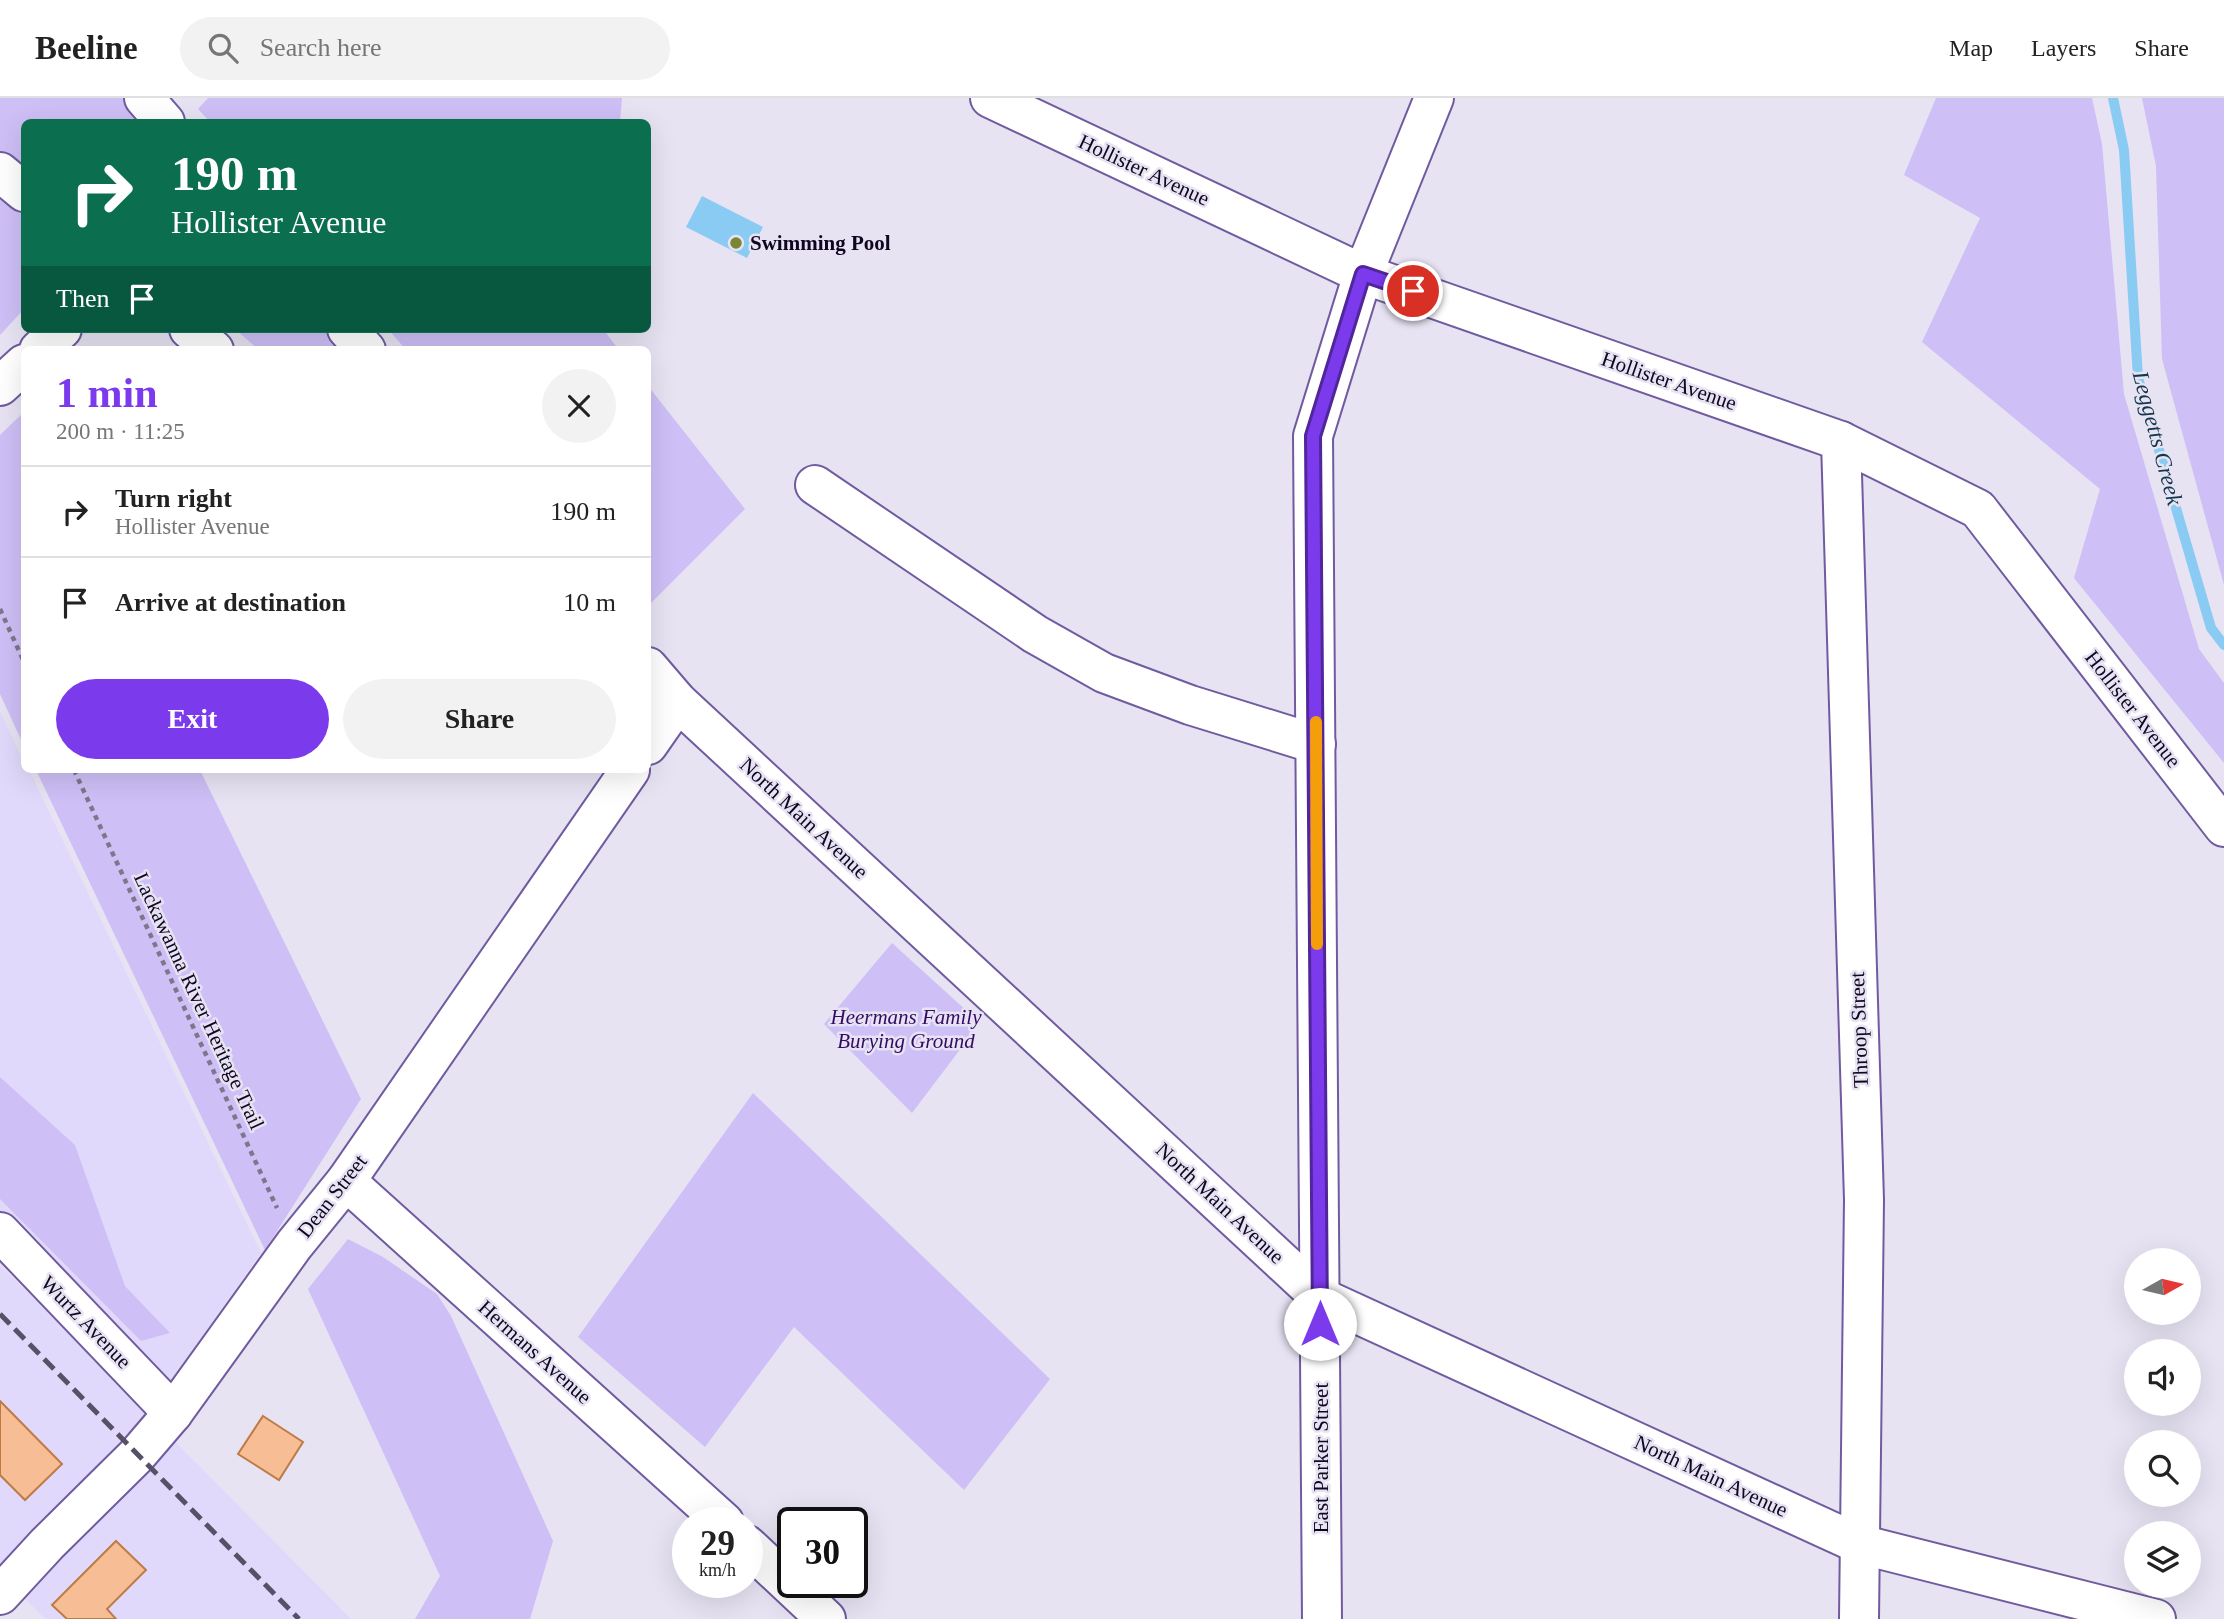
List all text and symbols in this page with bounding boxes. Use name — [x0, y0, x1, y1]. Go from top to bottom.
search box — [180, 17, 670, 80]
icon: search — [204, 29, 242, 67]
text: Beeline — [35, 30, 138, 66]
text: Search here — [260, 33, 382, 62]
text: Map — [1949, 35, 1993, 61]
text: Layers — [2031, 35, 2096, 61]
text: Share — [2134, 35, 2189, 61]
street label: Hollister Avenue — [1075, 129, 1213, 211]
text: 190 m — [171, 146, 298, 201]
icon: right — [56, 147, 147, 238]
text: Hollister Avenue — [171, 204, 386, 240]
place label: Swimming Pool — [750, 231, 891, 255]
marker: Swimming Pool — [728, 235, 744, 251]
pin — [1383, 261, 1443, 321]
icon: arrive — [1394, 272, 1432, 310]
icon: arrive — [123, 280, 161, 318]
text: Then — [56, 284, 109, 313]
street label: Hollister Avenue — [1598, 347, 1740, 415]
water label: Leggetts Creek — [2127, 367, 2188, 509]
button: close — [542, 369, 616, 443]
text: 1 min — [56, 370, 158, 416]
text: 200 m · 11:25 — [56, 419, 185, 444]
text: Turn right — [115, 484, 232, 513]
icon: right — [56, 493, 94, 531]
text: 190 m — [550, 497, 616, 526]
text: Hollister Avenue — [115, 514, 270, 539]
icon: arrive — [56, 584, 94, 622]
text: Arrive at destination — [115, 588, 346, 617]
text: 10 m — [563, 588, 616, 617]
street label: Hollister Avenue — [2080, 646, 2186, 772]
button: Exit — [56, 679, 329, 759]
button: Share — [343, 679, 616, 759]
street label: North Main Avenue — [735, 752, 873, 884]
street label: Lackawanna River Heritage Trail — [129, 869, 269, 1133]
street label: Throop Street — [1845, 971, 1873, 1088]
park label: Heermans Family Burying Ground — [829, 1005, 982, 1053]
street label: North Main Avenue — [1151, 1137, 1289, 1269]
street label: Dean Street — [292, 1150, 372, 1242]
north arrow — [2124, 1248, 2202, 1325]
map controls — [2124, 1248, 2201, 1598]
street label: Wurtz Avenue — [36, 1271, 136, 1373]
position arrow — [1283, 1287, 1357, 1361]
street label: Hermans Avenue — [474, 1295, 596, 1409]
button: sound — [2124, 1339, 2201, 1416]
street label: East Parker Street — [1309, 1383, 1333, 1533]
street label: North Main Avenue — [1631, 1430, 1791, 1522]
button: search — [2124, 1430, 2201, 1507]
speed limit sign: 30 — [777, 1507, 868, 1598]
button: layers — [2124, 1521, 2201, 1598]
text: 29 — [700, 1524, 735, 1563]
text: km/h — [699, 1560, 736, 1580]

